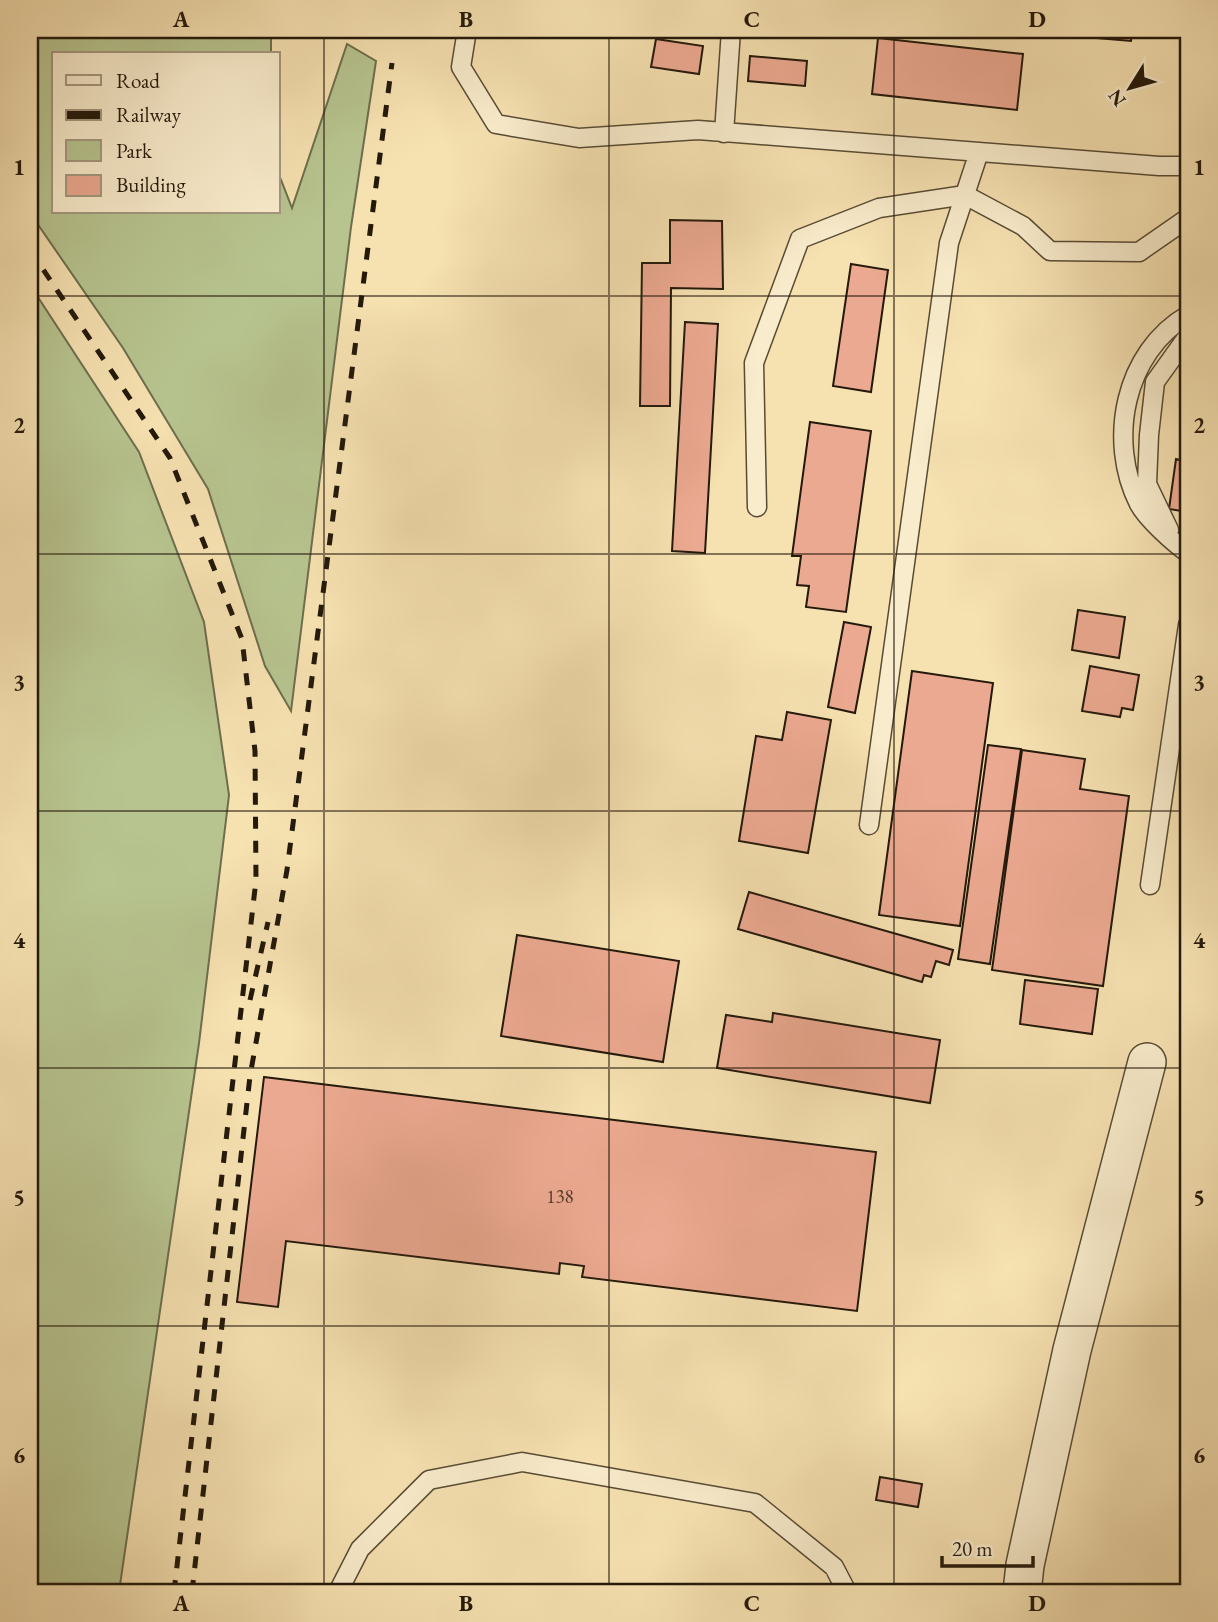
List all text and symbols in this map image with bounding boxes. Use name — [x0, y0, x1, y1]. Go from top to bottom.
text: A — [172, 4, 190, 34]
text: B — [459, 4, 473, 34]
text: C — [744, 4, 760, 34]
text: D — [1028, 4, 1046, 34]
legend — [52, 52, 280, 214]
north arrow — [1096, 52, 1166, 122]
text: Road — [116, 67, 160, 94]
text: N — [1102, 84, 1131, 112]
text: Railway — [116, 101, 182, 128]
text: Park — [116, 137, 153, 164]
text: 1 — [13, 152, 25, 182]
text: 1 — [1193, 152, 1205, 182]
text: Building — [116, 171, 186, 198]
text: 2 — [13, 410, 25, 440]
text: 2 — [1193, 410, 1205, 440]
text: 3 — [13, 667, 25, 697]
text: 3 — [1193, 667, 1205, 697]
text: 4 — [13, 925, 26, 955]
text: 4 — [1193, 925, 1206, 955]
text: 5 — [13, 1182, 25, 1212]
text: 5 — [1193, 1182, 1205, 1212]
house number: 138 — [546, 1184, 574, 1209]
text: 6 — [13, 1440, 25, 1470]
text: 6 — [1193, 1440, 1205, 1470]
scale bar — [942, 1524, 1032, 1568]
text: 20 m — [952, 1535, 993, 1562]
text: A — [172, 1588, 190, 1618]
text: B — [459, 1588, 473, 1618]
text: C — [744, 1588, 760, 1618]
text: D — [1028, 1588, 1046, 1618]

